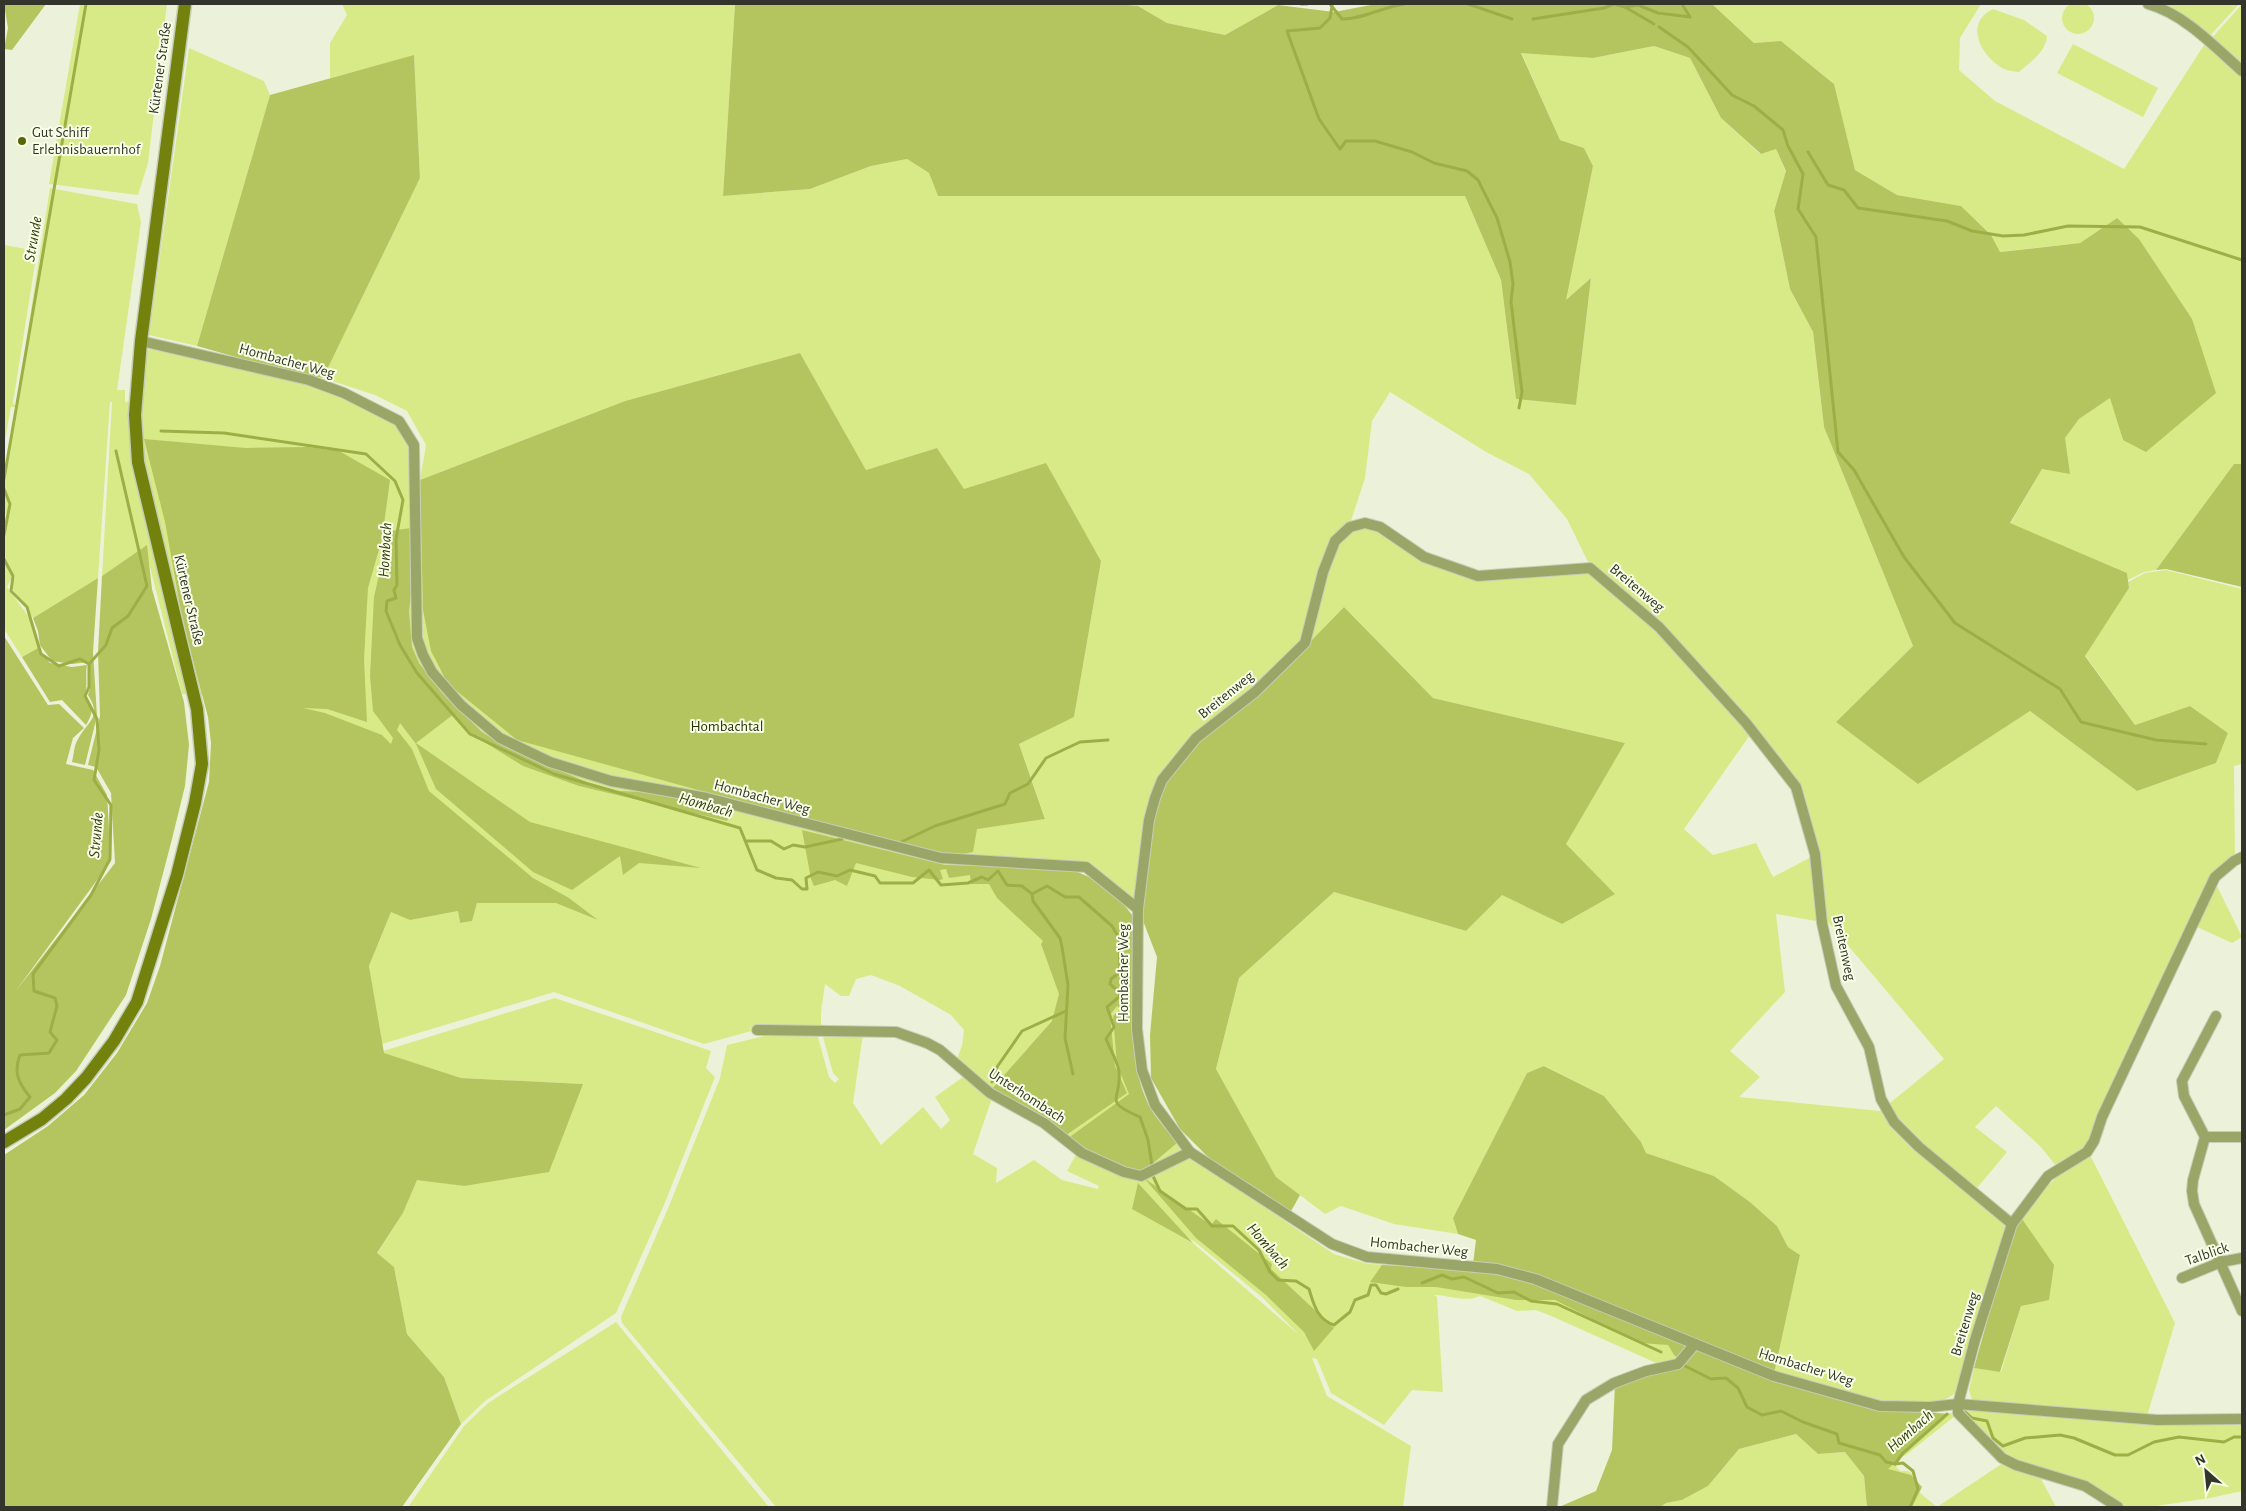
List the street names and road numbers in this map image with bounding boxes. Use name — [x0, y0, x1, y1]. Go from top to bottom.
street label: Kürtener Straße — [146, 21, 174, 115]
street label: Hombacher Weg — [238, 341, 337, 381]
street label: Kürtener Straße — [171, 553, 207, 647]
street label: Breitenweg — [1607, 561, 1668, 615]
street label: Breitenweg — [1196, 668, 1257, 722]
street label: Hombacher Weg — [713, 777, 812, 817]
street label: Breitenweg — [1830, 914, 1858, 983]
street label: Hombacher Weg — [1116, 923, 1131, 1022]
street label: Unterhombach — [986, 1066, 1068, 1126]
street label: Hombacher Weg — [1369, 1234, 1469, 1260]
street label: Talblick — [2183, 1240, 2231, 1268]
street label: Breitenweg — [1948, 1289, 1982, 1358]
street label: Hombacher Weg — [1757, 1345, 1856, 1389]

